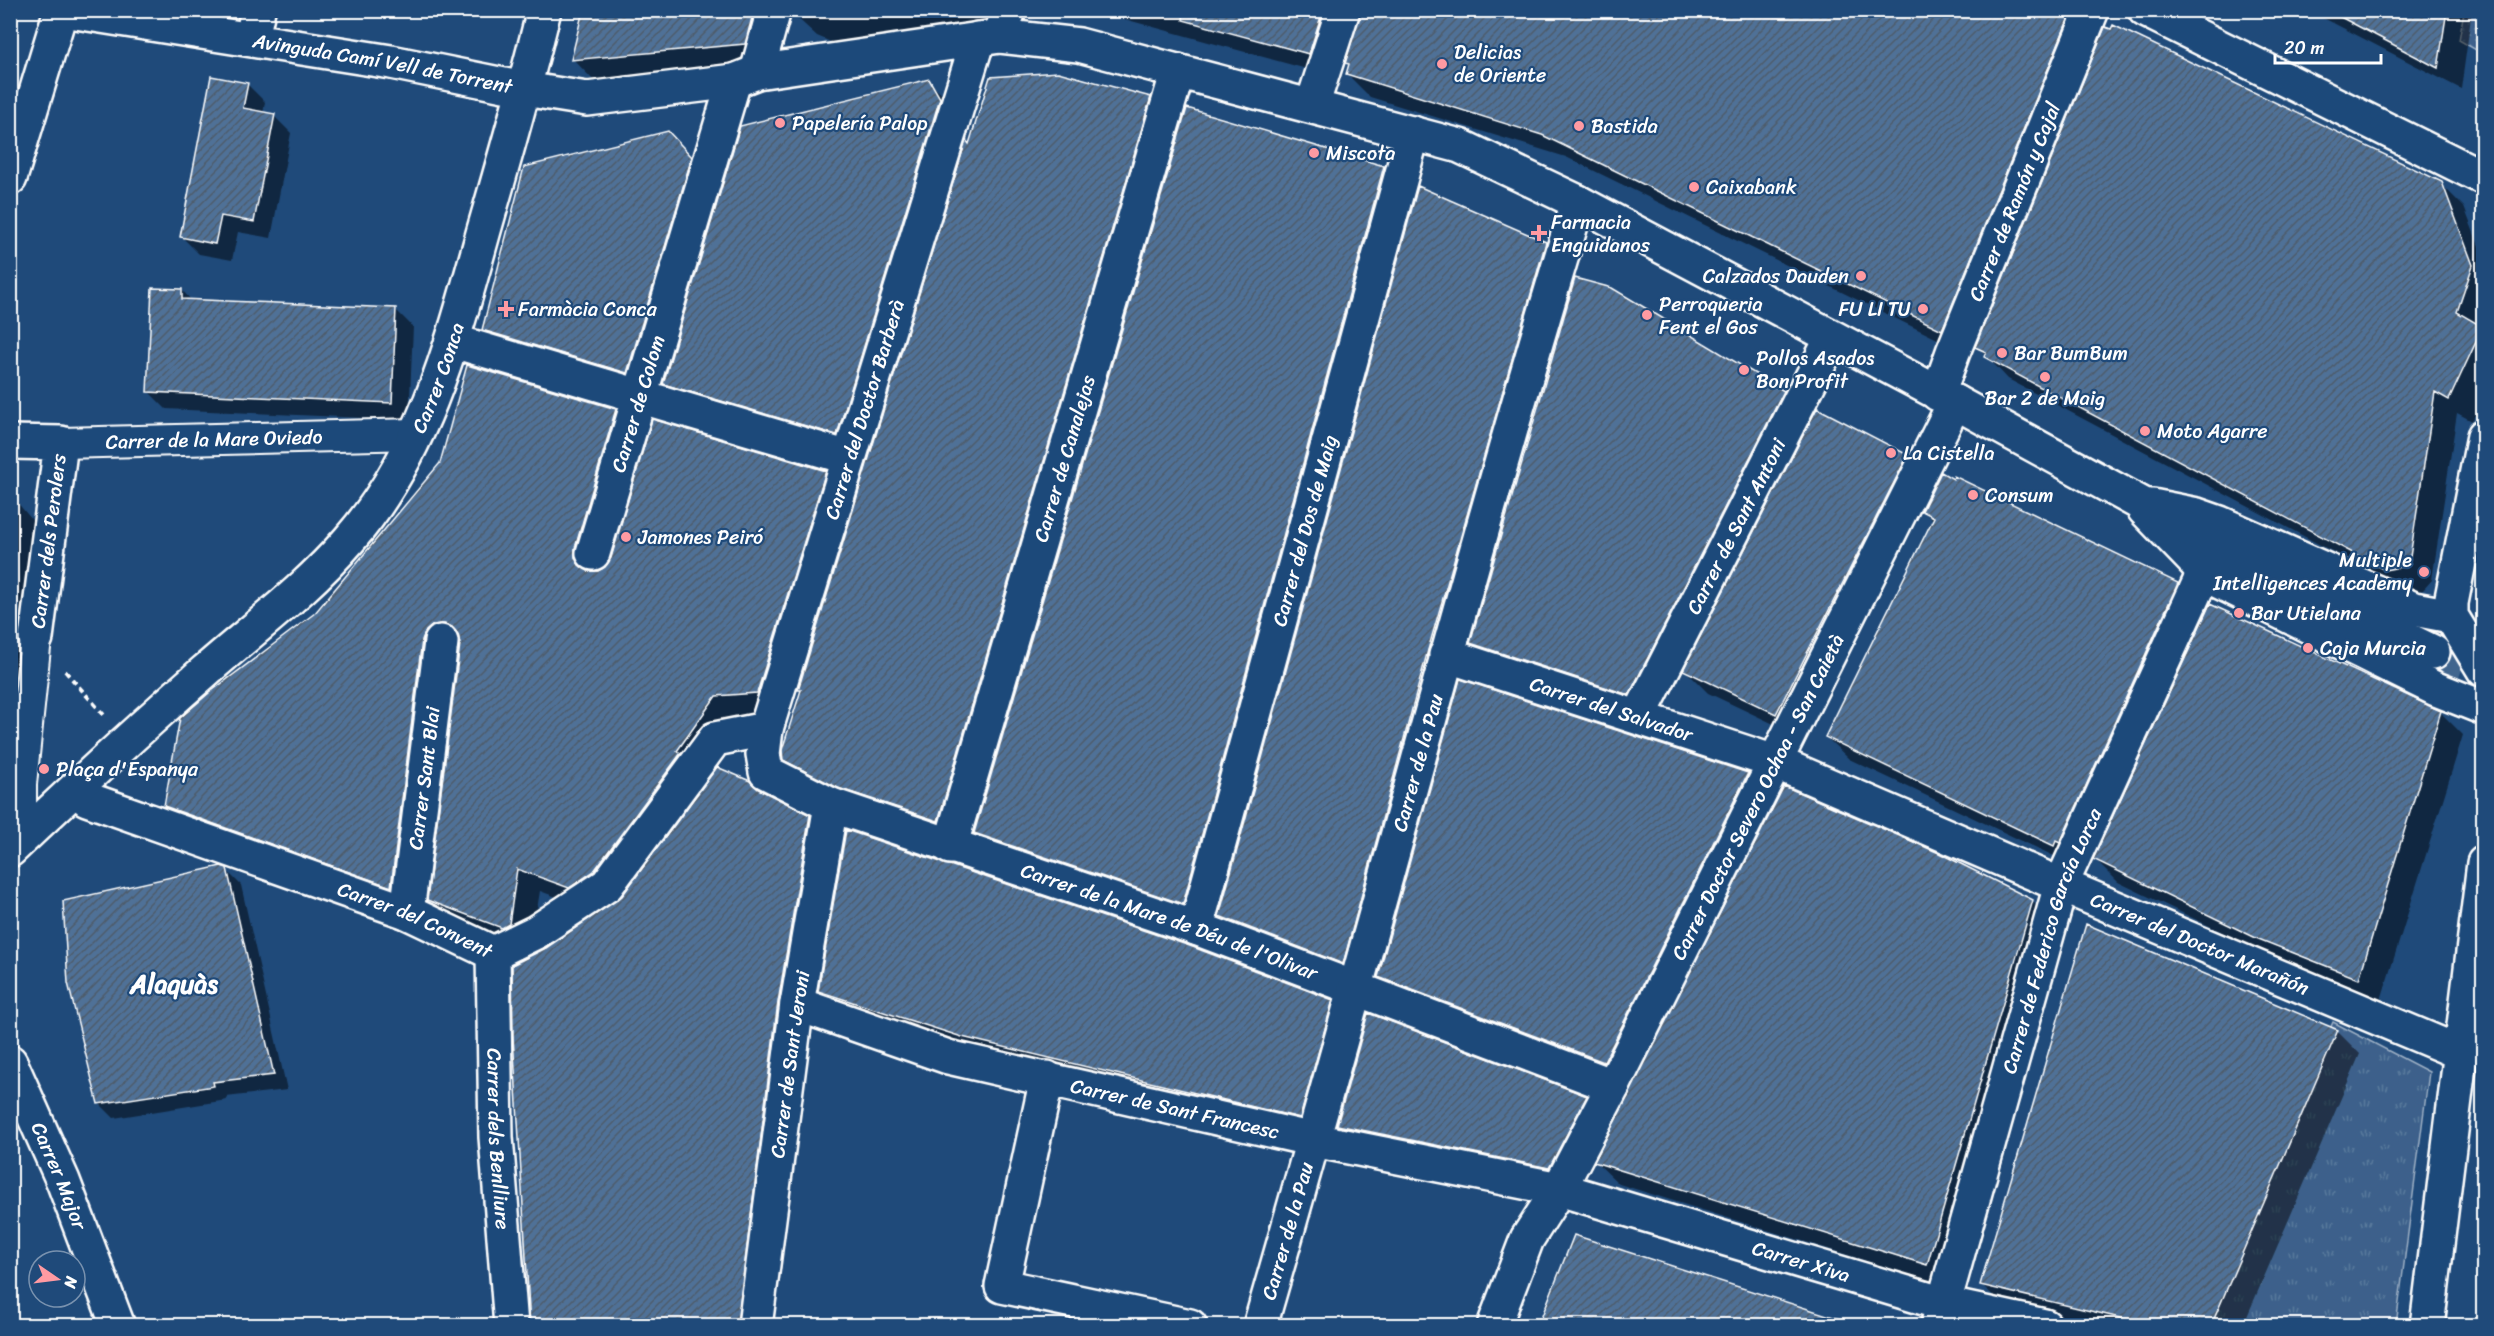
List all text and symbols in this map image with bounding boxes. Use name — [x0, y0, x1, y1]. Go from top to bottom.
street label: Avinguda Camí Vell de Torrent — [249, 23, 516, 104]
scale bar — [2275, 27, 2382, 65]
text: 20 m — [2284, 32, 2324, 64]
place label: Delicias de Oriente — [1454, 35, 1546, 93]
marker: Delicias de Oriente — [1435, 57, 1449, 71]
street label: Carrer de Ramón y Cajal — [1958, 97, 2071, 307]
place label: Papelería Palop — [792, 106, 928, 141]
place label: Bastida — [1591, 109, 1658, 144]
marker: Papelería Palop — [773, 116, 787, 130]
marker: Bastida — [1572, 119, 1586, 133]
place label: Miscota — [1326, 136, 1395, 171]
marker: Miscota — [1307, 146, 1321, 160]
place label: Caixabank — [1706, 170, 1797, 205]
marker: Caixabank — [1687, 180, 1701, 194]
place label: Farmacia Enguidanos — [1551, 205, 1651, 263]
marker: Farmacia Enguidanos — [1532, 226, 1546, 240]
place label: Calzados Dauden — [1703, 259, 1849, 294]
marker: Calzados Dauden — [1854, 269, 1868, 283]
place label: Perroqueria Fent el Gos — [1659, 287, 1762, 345]
place label: Farmàcia Conca — [518, 292, 658, 327]
place label: FU LI TU — [1838, 292, 1911, 327]
street label: Carrer del Doctor Barberà — [814, 295, 915, 524]
marker: Farmàcia Conca — [499, 302, 513, 316]
marker: FU LI TU — [1916, 302, 1930, 316]
marker: Perroqueria Fent el Gos — [1640, 308, 1654, 322]
street label: Carrer Conca — [402, 318, 475, 439]
street label: Carrer de Colom — [601, 331, 675, 477]
place label: Bar BumBum — [2014, 336, 2128, 371]
place label: Pollos Asados Bon Profit — [1756, 341, 1875, 399]
marker: Bar BumBum — [1995, 346, 2009, 360]
marker: Pollos Asados Bon Profit — [1737, 363, 1751, 377]
street label: Carrer de Canalejas — [1024, 370, 1106, 546]
marker: Bar 2 de Maig — [2038, 370, 2052, 384]
place label: Bar 2 de Maig — [1985, 381, 2105, 416]
place label: Moto Agarre — [2157, 414, 2268, 449]
street label: Carrer de la Mare Oviedo — [105, 419, 323, 460]
marker: Moto Agarre — [2138, 424, 2152, 438]
street label: Carrer del Dos de Maig — [1262, 431, 1348, 630]
street label: Carrer de Sant Antoni — [1677, 431, 1797, 621]
place label: La Cistella — [1903, 436, 1995, 471]
marker: La Cistella — [1884, 446, 1898, 460]
street label: Carrer dels Perolers — [20, 451, 77, 630]
place label: Consum — [1985, 478, 2054, 513]
marker: Consum — [1966, 488, 1980, 502]
place label: Jamones Peiró — [637, 520, 764, 555]
marker: Jamones Peiró — [619, 530, 633, 544]
place label: Multiple Intelligences Academy — [2212, 543, 2413, 601]
marker: Multiple Intelligences Academy — [2417, 565, 2431, 579]
place label: Bar Utielana — [2251, 596, 2362, 631]
marker: Bar Utielana — [2232, 606, 2246, 620]
street label: Carrer Doctor Severo Ochoa - San Caietà — [1662, 628, 1854, 966]
place label: Caja Murcia — [2320, 631, 2427, 666]
marker: Caja Murcia — [2301, 641, 2315, 655]
street label: Carrer del Salvador — [1525, 666, 1698, 752]
street label: Carrer de la Pau — [1382, 689, 1454, 836]
street label: Carrer Sant Blai — [398, 703, 451, 852]
place label: Plaça d'Espanya — [56, 752, 199, 787]
marker: Plaça d'Espanya — [37, 762, 51, 776]
street label: Carrer de Federico García Lorca — [1992, 801, 2112, 1078]
street label: Carrer de la Mare de Déu de l'Olivar — [1016, 853, 1324, 991]
street label: Carrer del Convent — [332, 872, 499, 969]
street label: Carrer del Doctor Marañón — [2085, 882, 2315, 1005]
district label: Alaquàs — [129, 961, 219, 1007]
street label: Carrer de Sant Jeroni — [760, 967, 821, 1160]
street label: Carrer dels Benlliure — [477, 1048, 520, 1231]
street label: Carrer de Sant Francesc — [1067, 1068, 1283, 1150]
street label: Carrer Major — [21, 1116, 98, 1236]
street label: Carrer de la Pau — [1251, 1158, 1324, 1304]
street label: Carrer Xiva — [1748, 1231, 1854, 1293]
north arrow — [27, 1249, 87, 1309]
text: N — [55, 1273, 87, 1292]

